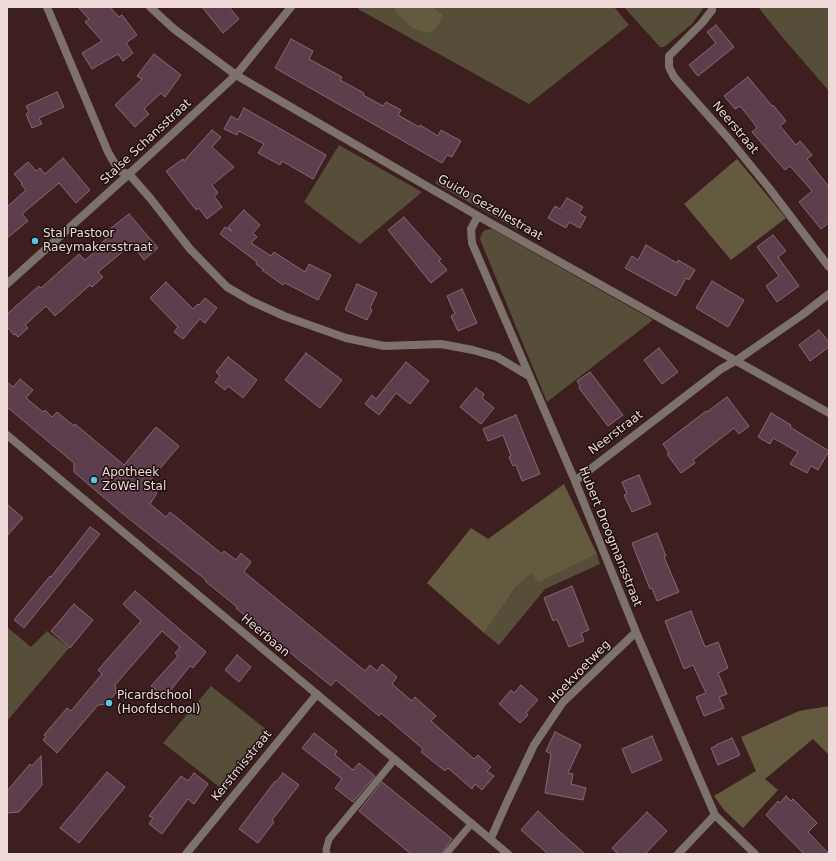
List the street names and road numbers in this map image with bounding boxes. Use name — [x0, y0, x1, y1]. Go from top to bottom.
street label: Stalse Schansstraat — [98, 96, 194, 188]
street label: Neerstraat — [709, 99, 761, 157]
street label: Guido Gezellestraat — [435, 172, 545, 244]
street label: Neerstraat — [586, 408, 646, 458]
street label: Hubert Droogmansstraat — [575, 465, 645, 609]
street label: Heerbaan — [238, 612, 292, 660]
street label: Hoekvoetweg — [546, 637, 614, 707]
street label: Kerstmisstraat — [209, 728, 275, 804]

